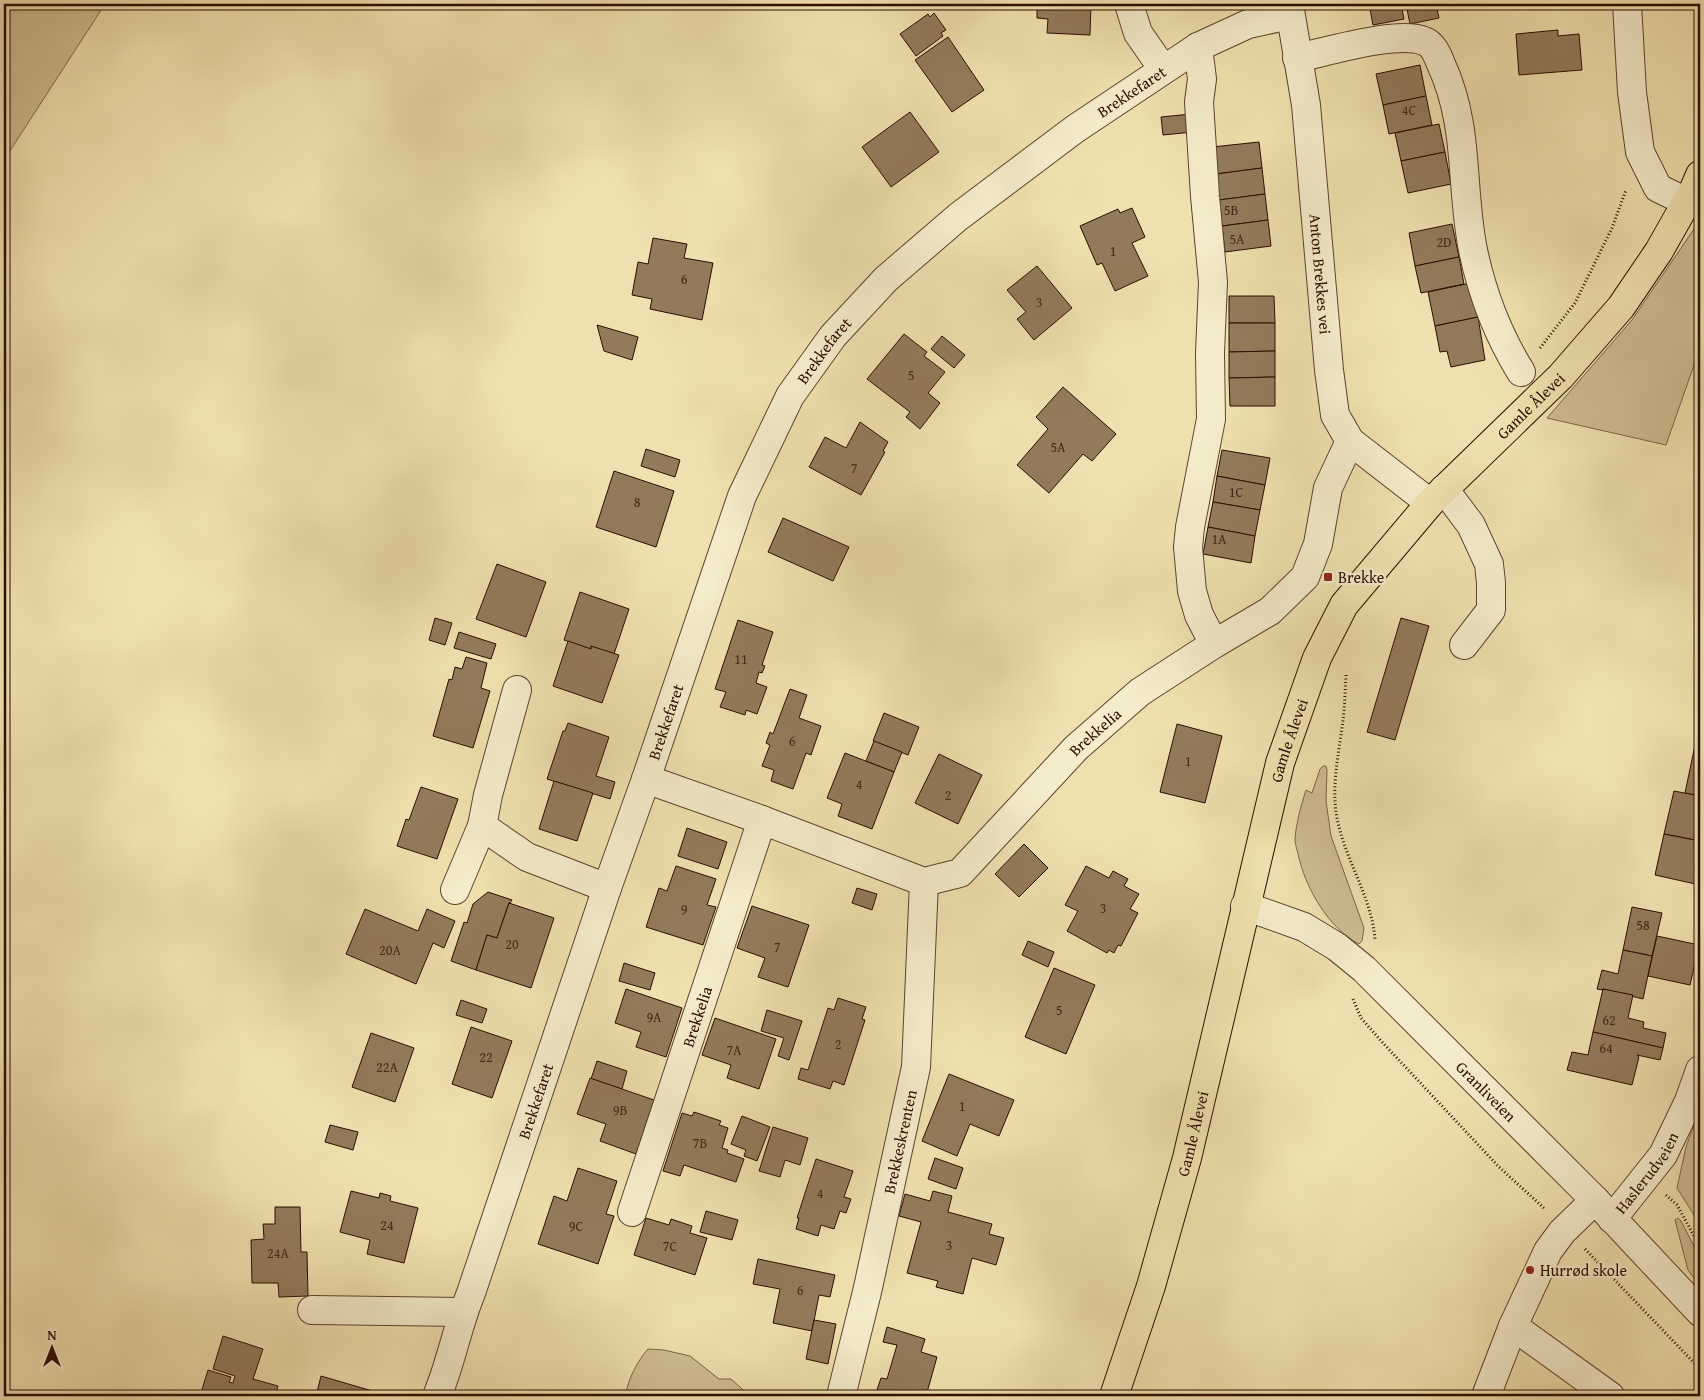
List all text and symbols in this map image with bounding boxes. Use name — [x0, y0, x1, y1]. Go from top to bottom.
street label: Brekkefaret — [1092, 59, 1171, 123]
house number: 4C — [1402, 100, 1417, 120]
house number: 5B — [1224, 200, 1238, 220]
street label: Anton Brekkes vei — [1303, 213, 1338, 336]
house number: 5A — [1229, 229, 1245, 249]
house number: 2D — [1436, 232, 1452, 252]
house number: 1 — [1110, 241, 1116, 261]
house number: 6 — [681, 269, 688, 289]
house number: 3 — [1036, 292, 1042, 312]
street label: Brekkefaret — [790, 311, 857, 389]
house number: 5 — [908, 365, 914, 385]
street label: Gamle Ålevei — [1491, 366, 1570, 444]
house number: 5A — [1050, 437, 1066, 457]
house number: 7 — [851, 458, 858, 478]
house number: 1C — [1229, 482, 1244, 502]
house number: 8 — [634, 492, 641, 512]
house number: 1A — [1211, 529, 1227, 549]
place label: Brekke — [1338, 565, 1384, 589]
marker: Brekke — [1322, 571, 1334, 583]
house number: 11 — [734, 649, 748, 669]
street label: Brekkefaret — [641, 680, 690, 763]
street label: Gamle Ålevei — [1264, 695, 1314, 785]
street label: Brekkelia — [1063, 702, 1127, 761]
house number: 6 — [789, 731, 796, 751]
house number: 1 — [1185, 751, 1191, 771]
house number: 4 — [856, 774, 863, 794]
house number: 2 — [945, 785, 951, 805]
house number: 3 — [1100, 898, 1106, 918]
house number: 9 — [681, 899, 688, 919]
house number: 58 — [1636, 915, 1650, 935]
house number: 20 — [505, 934, 519, 954]
house number: 7 — [774, 937, 781, 957]
house number: 20A — [379, 940, 401, 960]
street label: Brekkelia — [676, 982, 718, 1050]
house number: 5 — [1056, 1000, 1062, 1020]
house number: 9A — [646, 1007, 662, 1027]
house number: 62 — [1602, 1010, 1616, 1030]
house number: 2 — [835, 1034, 841, 1054]
house number: 64 — [1599, 1038, 1613, 1058]
house number: 7A — [726, 1040, 742, 1060]
house number: 22 — [479, 1047, 493, 1067]
street label: Granliveien — [1450, 1055, 1522, 1127]
house number: 22A — [376, 1057, 398, 1077]
street label: Brekkefaret — [512, 1060, 559, 1142]
street label: Brekkeskrenten — [877, 1087, 923, 1196]
street label: Gamle Ålevei — [1170, 1088, 1214, 1179]
house number: 1 — [959, 1096, 965, 1116]
house number: 9B — [613, 1100, 627, 1120]
street label: Haslerudveien — [1609, 1128, 1684, 1219]
house number: 7B — [693, 1133, 707, 1153]
house number: 4 — [817, 1183, 824, 1203]
house number: 24 — [380, 1215, 394, 1235]
house number: 9C — [569, 1216, 584, 1236]
house number: 3 — [946, 1235, 952, 1255]
house number: 7C — [663, 1236, 678, 1256]
house number: 24A — [267, 1243, 289, 1263]
place label: Hurrød skole — [1540, 1258, 1627, 1282]
marker: Hurrød skole — [1524, 1264, 1536, 1276]
house number: 6 — [797, 1280, 804, 1300]
north arrow — [28, 1322, 78, 1372]
text: N — [47, 1325, 57, 1345]

